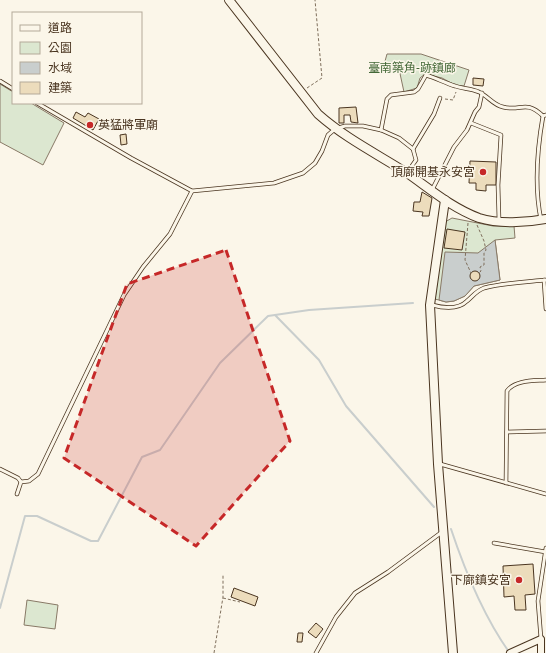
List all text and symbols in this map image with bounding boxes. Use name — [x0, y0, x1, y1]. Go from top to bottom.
legend — [12, 12, 142, 104]
text: 道路 — [48, 19, 72, 36]
text: 公園 — [48, 39, 72, 56]
text: 水域 — [48, 59, 72, 76]
park label: 臺南築角-跡鎮廊 — [368, 59, 456, 76]
text: 建築 — [48, 79, 72, 96]
place label: 英猛將軍廟 — [98, 116, 158, 133]
marker: 英猛將軍廟 — [85, 120, 95, 130]
place label: 頂廍開基永安宮 — [391, 163, 475, 180]
marker: 頂廍開基永安宮 — [478, 167, 488, 177]
place label: 下廍鎮安宮 — [451, 571, 511, 588]
marker: 下廍鎮安宮 — [514, 575, 524, 585]

